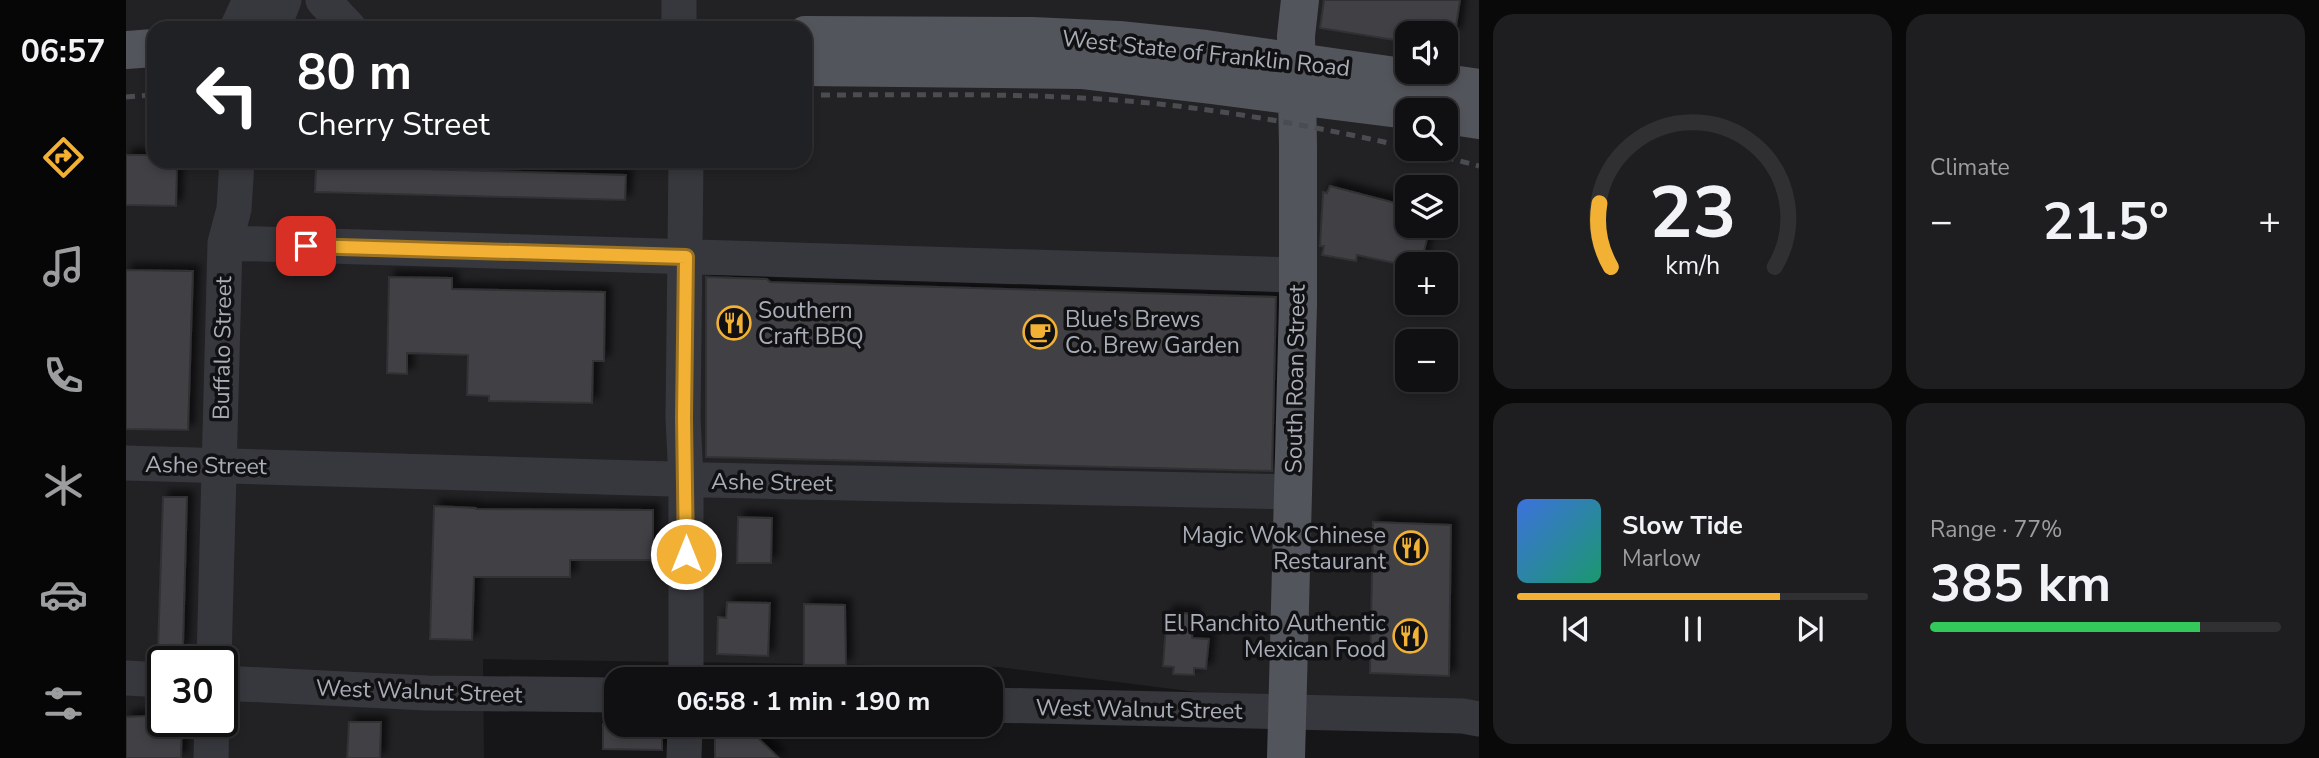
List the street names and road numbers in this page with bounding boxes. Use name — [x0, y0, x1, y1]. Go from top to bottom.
street label: West State of Franklin Road — [1060, 23, 1352, 84]
street label: Buffalo Street — [206, 275, 239, 420]
street label: South Roan Street — [1278, 283, 1313, 474]
street label: Ashe Street — [145, 449, 268, 482]
street label: Ashe Street — [711, 466, 834, 499]
street label: West Walnut Street — [315, 672, 524, 711]
street label: West Walnut Street — [1035, 692, 1244, 727]

